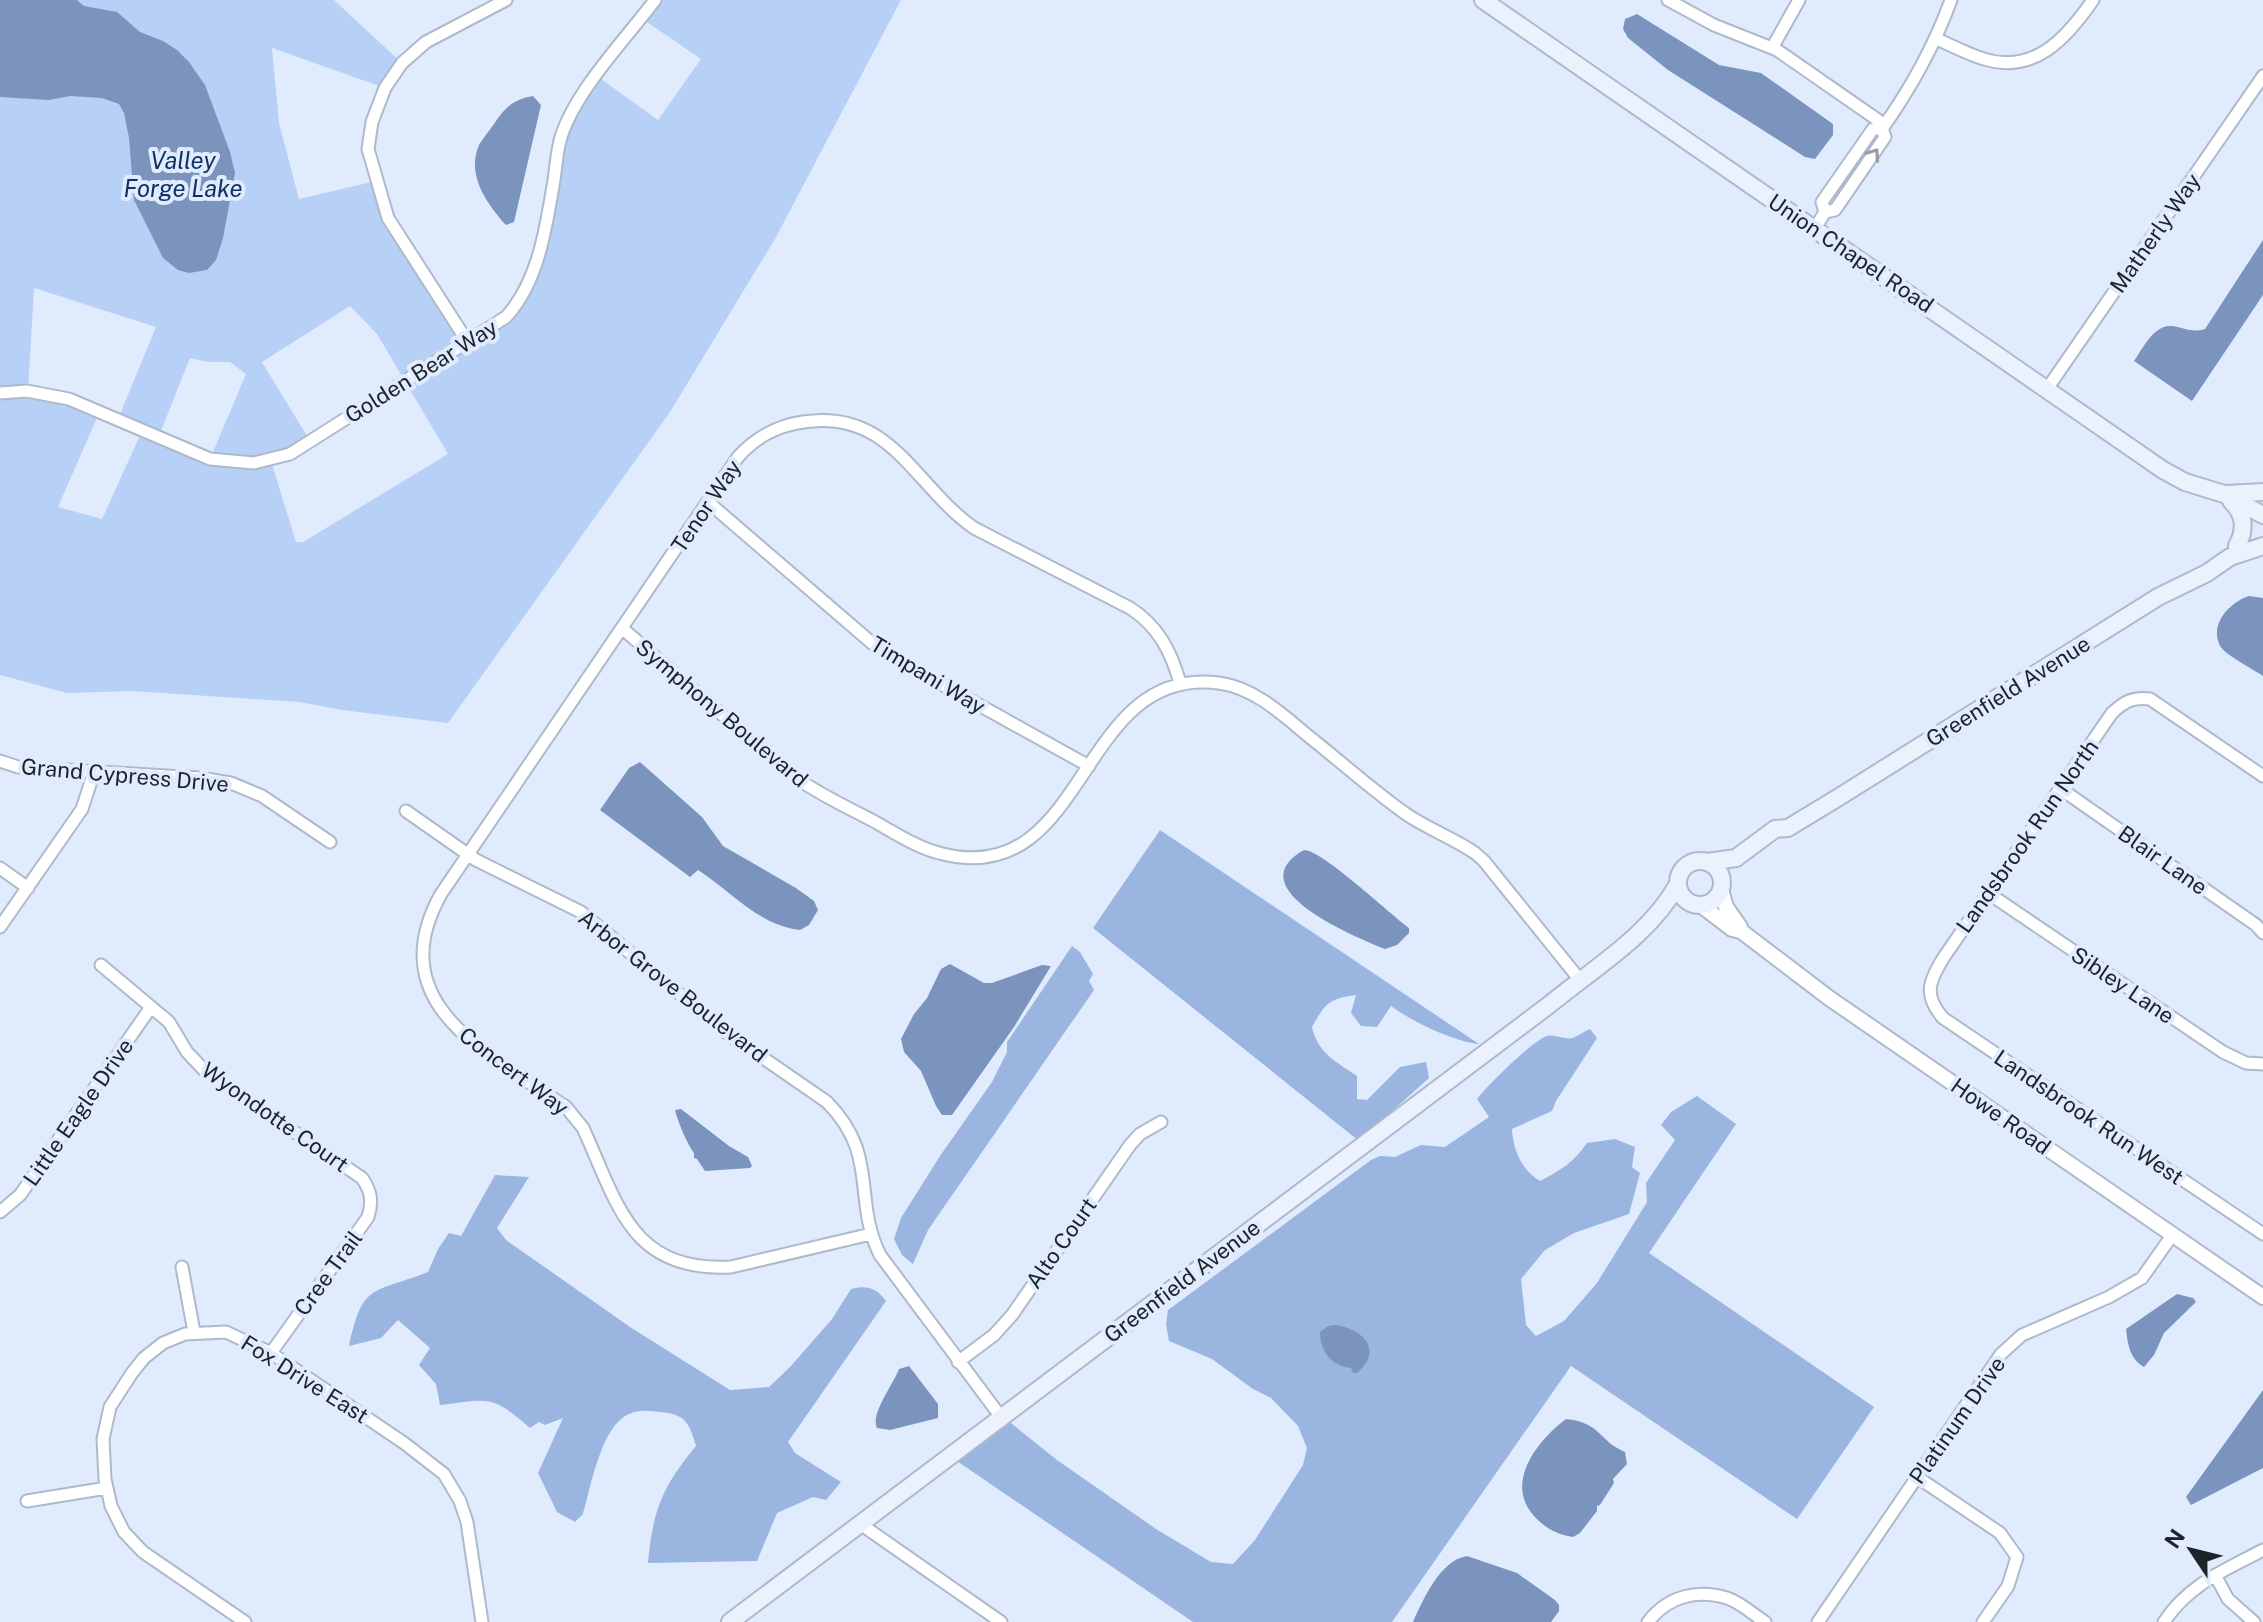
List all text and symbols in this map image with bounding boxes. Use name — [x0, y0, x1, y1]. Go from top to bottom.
water label: Valley Forge Lake — [124, 146, 242, 202]
one-way arrow — [1864, 148, 1879, 162]
street label: Matherly Way — [2104, 168, 2206, 298]
street label: Union Chapel Road — [1763, 188, 1939, 318]
street label: Golden Bear Way — [340, 314, 502, 428]
street label: Tenor Way — [666, 455, 747, 557]
street label: Greenfield Avenue — [1921, 630, 2095, 752]
street label: Timpani Way — [866, 631, 990, 720]
street label: Symphony Boulevard — [631, 634, 813, 792]
street label: Landsbrook Run North — [1950, 734, 2104, 938]
street label: Grand Cypress Drive — [20, 753, 230, 797]
street label: Blair Lane — [2113, 820, 2213, 900]
street label: Arbor Grove Boulevard — [574, 904, 772, 1068]
street label: Sibley Lane — [2067, 941, 2179, 1029]
street label: Concert Way — [454, 1022, 574, 1121]
street label: Little Eagle Drive — [18, 1033, 138, 1191]
street label: Landsbrook Run West — [1989, 1044, 2189, 1190]
street label: Wyondotte Court — [197, 1057, 353, 1177]
street label: Howe Road — [1946, 1072, 2056, 1160]
street label: Alto Court — [1020, 1193, 1102, 1293]
street label: Greenfield Avenue — [1099, 1214, 1265, 1348]
street label: Cree Trail — [288, 1225, 368, 1321]
street label: Fox Drive East — [237, 1330, 373, 1428]
street label: Platinum Drive — [1904, 1352, 2010, 1488]
north arrow — [2151, 1510, 2231, 1590]
text: N — [2159, 1524, 2190, 1553]

